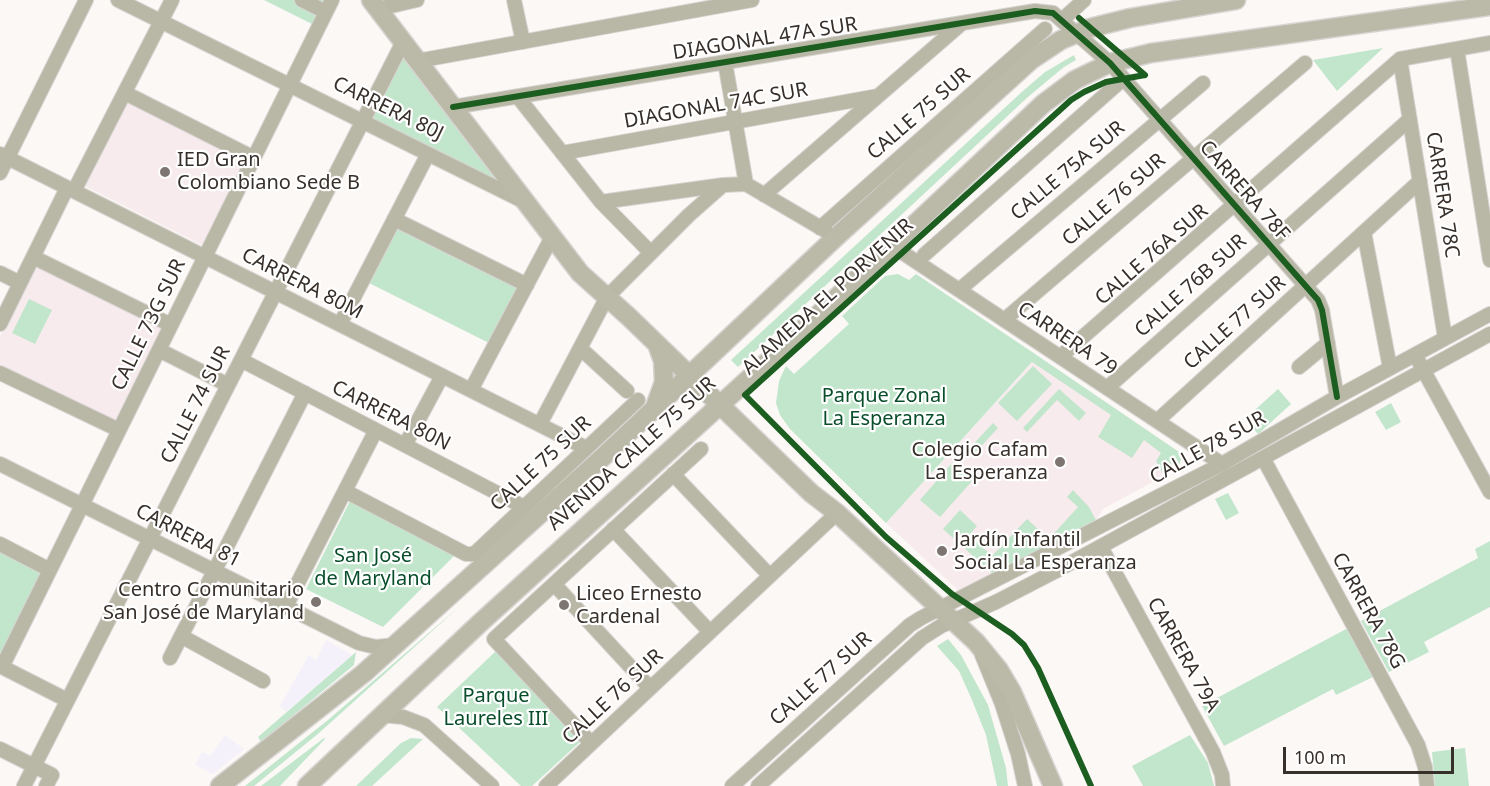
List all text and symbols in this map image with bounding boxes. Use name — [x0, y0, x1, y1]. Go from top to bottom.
street label: DIAGONAL 47A SUR — [671, 13, 859, 65]
street label: CALLE 75 SUR — [863, 63, 975, 165]
street label: CARRERA 80J — [329, 72, 447, 146]
street label: DIAGONAL 74C SUR — [622, 78, 810, 134]
street label: CALLE 75A SUR — [1006, 116, 1130, 226]
street label: CARRERA 78C — [1420, 130, 1464, 260]
street label: CARRERA 78F — [1194, 136, 1294, 246]
place label: IED Gran Colombiano Sede B — [177, 148, 360, 195]
street label: CALLE 76 SUR — [1058, 149, 1170, 251]
marker: IED Gran Colombiano Sede B — [158, 165, 172, 179]
street label: CALLE 76A SUR — [1091, 199, 1213, 311]
street label: ALAMEDA EL PORVENIR — [737, 214, 919, 380]
street label: CALLE 76B SUR — [1130, 230, 1252, 342]
street label: CARRERA 80M — [237, 243, 367, 325]
street label: CALLE 73G SUR — [107, 255, 191, 395]
street label: CALLE 77 SUR — [1179, 271, 1291, 375]
street label: CARRERA 79 — [1013, 297, 1121, 381]
street label: CALLE 74 SUR — [156, 342, 236, 468]
street label: AVENIDA CALLE 75 SUR — [543, 372, 721, 536]
street label: CARRERA 80N — [328, 376, 454, 456]
park label: Parque Zonal La Esperanza — [822, 384, 946, 431]
street label: CALLE 78 SUR — [1146, 406, 1270, 490]
street label: CALLE 75 SUR — [486, 411, 596, 517]
place label: Colegio Cafam La Esperanza — [911, 438, 1048, 485]
marker: Colegio Cafam La Esperanza — [1053, 455, 1067, 469]
street label: CARRERA 81 — [131, 499, 245, 573]
place label: Jardín Infantil Social La Esperanza — [954, 528, 1137, 575]
park label: San José de Maryland — [314, 544, 432, 591]
marker: Jardín Infantil Social La Esperanza — [935, 544, 949, 558]
street label: CARRERA 78G — [1326, 549, 1410, 673]
place label: Centro Comunitario San José de Maryland — [103, 578, 304, 625]
place label: Liceo Ernesto Cardenal — [576, 582, 702, 629]
street label: CARRERA 79A — [1142, 593, 1224, 717]
marker: Centro Comunitario San José de Maryland — [309, 595, 323, 609]
marker: Liceo Ernesto Cardenal — [557, 598, 571, 612]
street label: CALLE 77 SUR — [765, 627, 877, 731]
street label: CALLE 76 SUR — [558, 644, 668, 750]
park label: Parque Laureles III — [444, 684, 548, 731]
scale bar — [1286, 735, 1457, 773]
text: 100 m — [1294, 745, 1346, 769]

